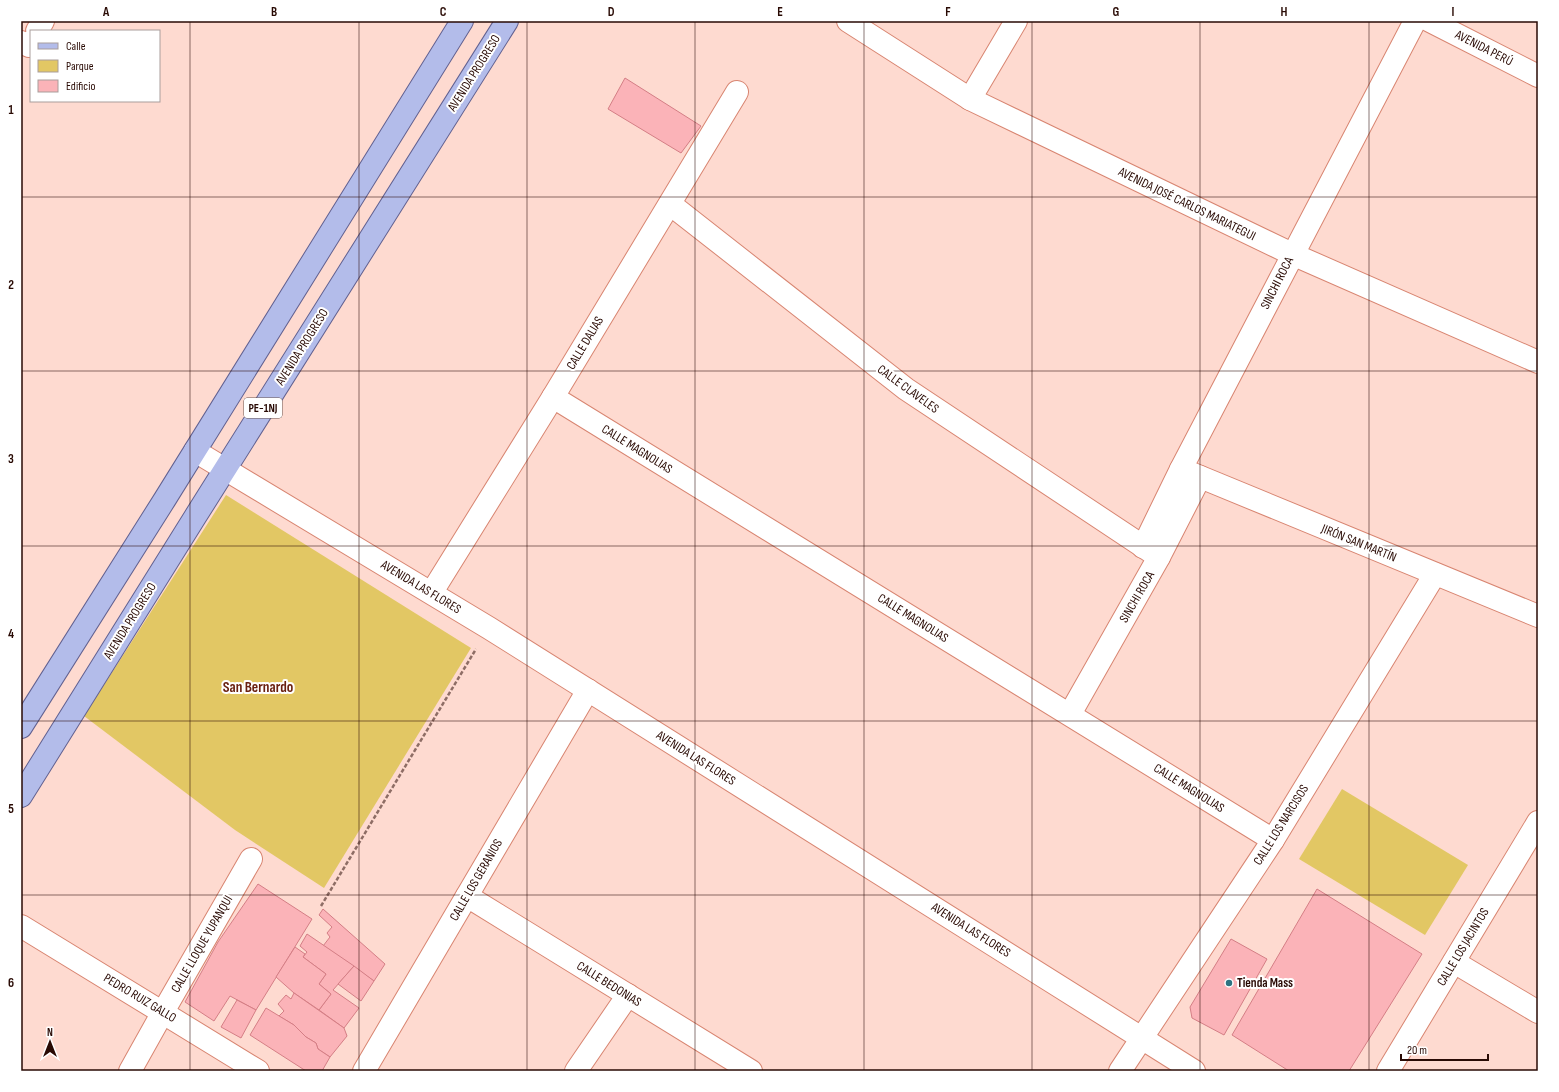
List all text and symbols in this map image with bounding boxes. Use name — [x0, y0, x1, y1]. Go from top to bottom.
text: A — [102, 4, 110, 20]
text: B — [271, 4, 277, 20]
text: C — [440, 4, 447, 20]
text: D — [608, 4, 615, 20]
text: E — [777, 4, 783, 20]
text: F — [945, 4, 951, 20]
text: G — [1113, 4, 1120, 20]
text: H — [1281, 4, 1288, 20]
text: I — [1452, 4, 1455, 20]
street label: AVENIDA PERÚ — [1452, 26, 1516, 69]
legend — [30, 30, 160, 102]
street label: AVENIDA PROGRESO — [444, 32, 504, 115]
text: Calle — [66, 39, 86, 54]
text: Parque — [66, 59, 94, 74]
text: Edificio — [66, 79, 95, 94]
text: 1 — [8, 102, 14, 118]
street label: AVENIDA JOSÉ CARLOS MARIATEGUI — [1115, 163, 1258, 244]
street label: SINCHI ROCA — [1257, 254, 1297, 312]
text: 2 — [8, 277, 14, 293]
street label: AVENIDA PROGRESO — [272, 306, 332, 389]
street label: CALLE DALIAS — [563, 313, 607, 373]
street label: CALLE CLAVELES — [874, 361, 942, 417]
road number: PE-1NJ — [244, 398, 282, 418]
street label: CALLE MAGNOLIAS — [599, 421, 676, 477]
text: 3 — [8, 451, 14, 467]
street label: JIRÓN SAN MARTÍN — [1318, 520, 1399, 565]
street label: AVENIDA LAS FLORES — [377, 556, 464, 617]
street label: SINCHI ROCA — [1116, 568, 1158, 626]
street label: AVENIDA PROGRESO — [100, 580, 160, 663]
street label: CALLE MAGNOLIAS — [875, 590, 952, 646]
text: 4 — [8, 626, 14, 642]
district label: San Bernardo — [223, 678, 293, 697]
street label: AVENIDA LAS FLORES — [652, 727, 739, 789]
street label: CALLE MAGNOLIAS — [1151, 760, 1228, 816]
street label: CALLE LOS NARCISOS — [1250, 781, 1312, 868]
text: 5 — [8, 801, 14, 817]
street label: CALLE LOS GERANIOS — [446, 836, 506, 924]
street label: CALLE LLOQUE YUPANQUI — [168, 892, 236, 996]
street label: AVENIDA LAS FLORES — [927, 899, 1014, 961]
street label: CALLE LOS JACINTOS — [1433, 905, 1493, 989]
street label: CALLE BEDONIAS — [574, 958, 645, 1010]
street label: PEDRO RUIZ GALLO — [101, 970, 179, 1026]
text: 6 — [8, 975, 14, 991]
place label: Tienda Mass — [1237, 975, 1293, 991]
marker: Tienda Mass — [1224, 978, 1234, 988]
north arrow — [30, 1022, 70, 1062]
text: N — [47, 1026, 53, 1039]
scale bar — [1401, 1036, 1488, 1062]
text: 20 m — [1407, 1043, 1427, 1058]

